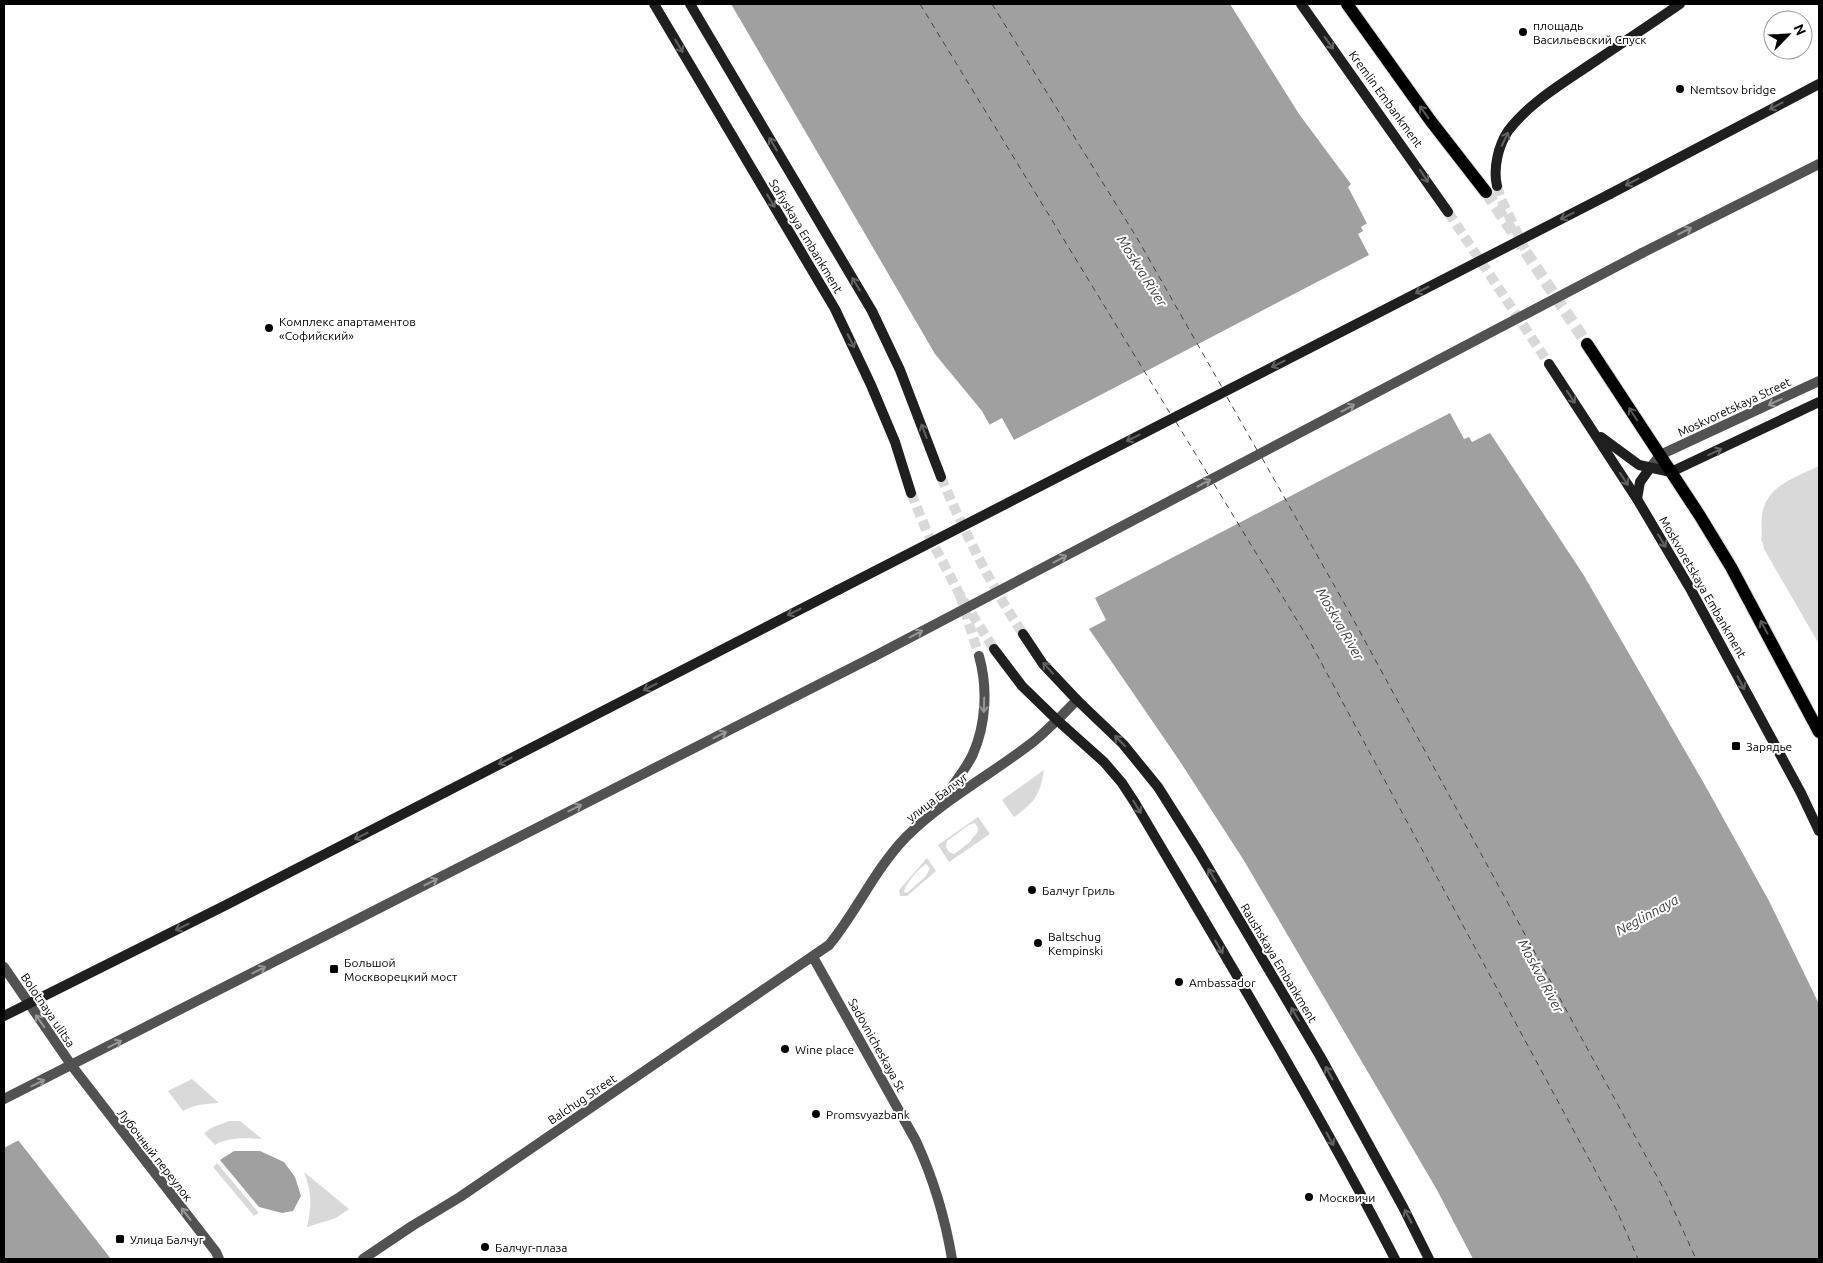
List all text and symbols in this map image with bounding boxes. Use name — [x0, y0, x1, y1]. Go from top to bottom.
north arrow — [1763, 10, 1813, 60]
place label: площадь Васильевский Спуск — [1533, 19, 1646, 46]
text: N — [1790, 22, 1809, 38]
marker: площадь Васильевский Спуск — [1517, 26, 1529, 38]
one-way arrow — [1324, 36, 1335, 49]
one-way arrow — [674, 38, 684, 52]
street label: Kremlin Embankment — [1347, 48, 1426, 150]
marker: Nemtsov bridge — [1674, 83, 1686, 95]
place label: Nemtsov bridge — [1690, 83, 1776, 96]
one-way arrow — [1769, 102, 1784, 111]
one-way arrow — [1419, 105, 1429, 119]
one-way arrow — [1500, 132, 1510, 147]
one-way arrow — [768, 138, 778, 152]
one-way arrow — [1419, 169, 1429, 183]
street label: Sofiyskaya Embankment — [767, 177, 845, 295]
one-way arrow — [1625, 177, 1640, 187]
one-way arrow — [766, 193, 776, 207]
one-way arrow — [1560, 212, 1575, 221]
one-way arrow — [1678, 226, 1693, 236]
water label: Moskva River — [1114, 232, 1171, 310]
one-way arrow — [851, 277, 861, 291]
one-way arrow — [1415, 285, 1430, 295]
place label: Комплекс апартаментов «Софийский» — [279, 315, 416, 342]
marker: Комплекс апартаментов «Софийский» — [263, 322, 275, 334]
one-way arrow — [846, 334, 856, 349]
one-way arrow — [1271, 360, 1286, 369]
street label: Moskvoretskaya Street — [1675, 375, 1793, 439]
one-way arrow — [1566, 390, 1576, 404]
one-way arrow — [1768, 398, 1783, 407]
one-way arrow — [1340, 403, 1355, 412]
one-way arrow — [1628, 408, 1638, 422]
one-way arrow — [919, 424, 928, 440]
one-way arrow — [1126, 434, 1141, 443]
one-way arrow — [1707, 446, 1722, 456]
one-way arrow — [1619, 472, 1629, 486]
one-way arrow — [1196, 478, 1211, 487]
street label: Moskvoretskaya Embankment — [1657, 514, 1749, 660]
one-way arrow — [1657, 533, 1667, 547]
one-way arrow — [1052, 553, 1067, 563]
water label: Moskva River — [1313, 585, 1368, 664]
one-way arrow — [787, 607, 802, 617]
one-way arrow — [1759, 619, 1769, 634]
one-way arrow — [908, 629, 923, 638]
one-way arrow — [1042, 662, 1054, 675]
one-way arrow — [1736, 675, 1746, 690]
one-way arrow — [643, 683, 658, 692]
one-way arrow — [979, 696, 988, 712]
one-way arrow — [712, 730, 727, 739]
one-way arrow — [1114, 735, 1126, 747]
marker: Зарядье — [1730, 740, 1742, 752]
place label: Зарядье — [1746, 740, 1792, 753]
one-way arrow — [498, 756, 513, 766]
street label: улица Балчуг — [904, 770, 970, 824]
one-way arrow — [1133, 799, 1143, 813]
one-way arrow — [567, 803, 582, 812]
one-way arrow — [354, 832, 369, 841]
one-way arrow — [1206, 868, 1216, 882]
one-way arrow — [423, 877, 438, 887]
marker: Балчуг Гриль — [1026, 884, 1038, 896]
place label: Балчуг Гриль — [1042, 884, 1115, 897]
water label: Neglinnaya — [1613, 891, 1681, 939]
street label: Raushskaya Embankment — [1238, 901, 1320, 1025]
one-way arrow — [175, 923, 190, 932]
place label: Baltschug Kempinski — [1048, 930, 1103, 957]
water label: Moskva River — [1515, 936, 1567, 1016]
marker: Baltschug Kempinski — [1032, 937, 1044, 949]
one-way arrow — [1215, 939, 1225, 953]
place label: Большой Москворецкий мост — [344, 956, 458, 983]
marker: Большой Москворецкий мост — [328, 963, 340, 975]
one-way arrow — [252, 965, 267, 975]
street label: Bolotnaya ulitsa — [19, 971, 77, 1049]
marker: Ambassador — [1173, 976, 1185, 988]
place label: Ambassador — [1189, 976, 1256, 989]
street label: Sadovnicheskaya St — [846, 996, 908, 1094]
one-way arrow — [1289, 1008, 1299, 1022]
one-way arrow — [35, 1014, 45, 1028]
one-way arrow — [107, 1039, 122, 1048]
marker: Wine place — [779, 1043, 791, 1055]
place label: Wine place — [795, 1043, 854, 1056]
one-way arrow — [1324, 1067, 1334, 1081]
street label: Balchug Street — [545, 1071, 619, 1127]
one-way arrow — [30, 1078, 45, 1088]
street label: Лубочный переулок — [115, 1106, 195, 1204]
marker: Promsvyazbank — [810, 1108, 822, 1120]
place label: Promsvyazbank — [826, 1108, 910, 1121]
one-way arrow — [1326, 1131, 1335, 1146]
marker: Москвичи — [1303, 1191, 1315, 1203]
place label: Москвичи — [1319, 1191, 1375, 1204]
one-way arrow — [180, 1208, 191, 1221]
one-way arrow — [1402, 1208, 1412, 1223]
marker: Улица Балчуг — [114, 1233, 126, 1245]
place label: Улица Балчуг — [130, 1233, 204, 1246]
marker: Балчуг-плаза — [479, 1241, 491, 1253]
place label: Балчуг-плаза — [495, 1241, 567, 1254]

